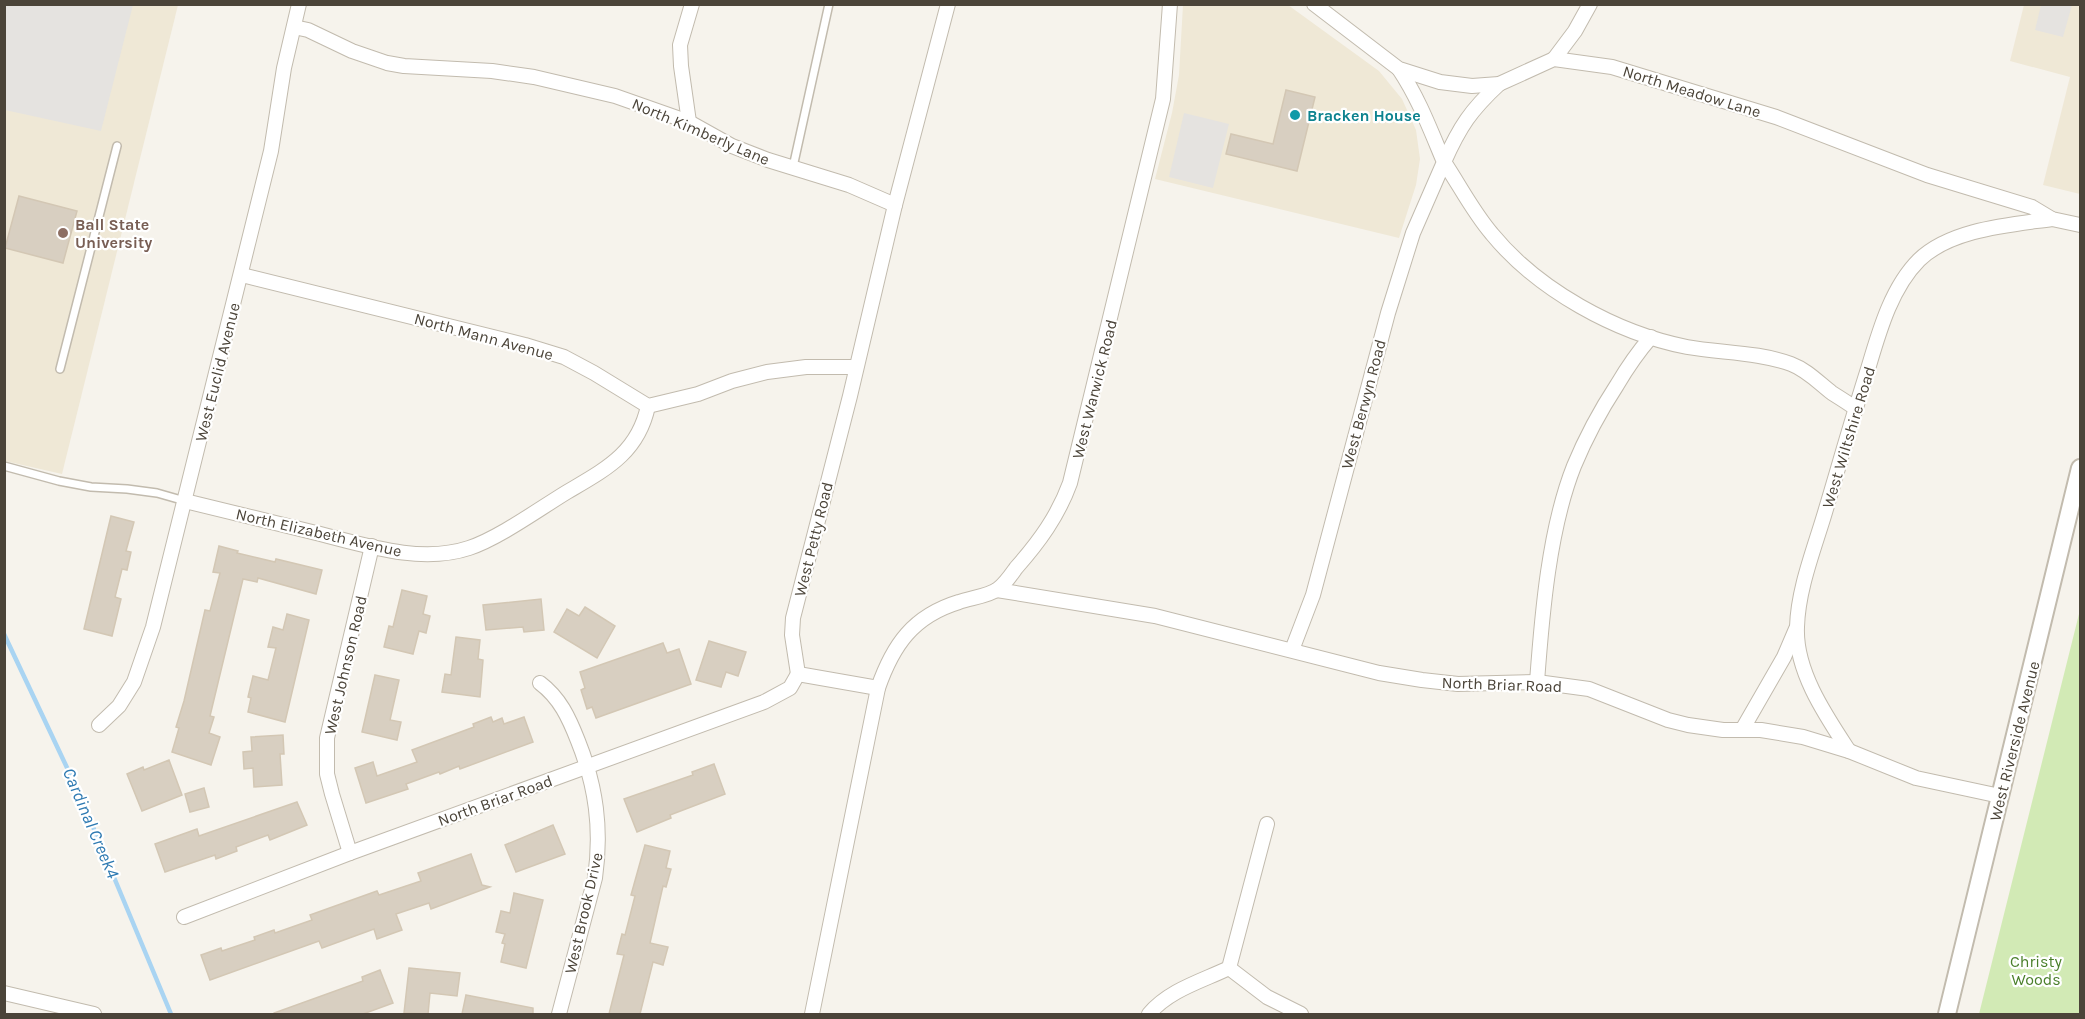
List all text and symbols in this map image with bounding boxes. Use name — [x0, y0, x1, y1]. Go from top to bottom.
street label: North Meadow Lane — [1621, 61, 1763, 122]
street label: North Kimberly Lane — [629, 94, 773, 169]
place label: Bracken House — [1307, 106, 1421, 125]
marker: Bracken House — [1288, 108, 1302, 122]
place label: Ball State University — [75, 215, 152, 252]
marker: Ball State University — [56, 226, 70, 240]
street label: West Euclid Avenue — [191, 301, 244, 443]
street label: North Mann Avenue — [412, 309, 555, 364]
street label: West Warwick Road — [1068, 317, 1121, 461]
street label: West Berwyn Road — [1337, 337, 1390, 471]
street label: West Wiltshire Road — [1818, 364, 1879, 510]
street label: West Petty Road — [790, 480, 837, 598]
street label: North Elizabeth Avenue — [234, 504, 404, 561]
street label: West Johnson Road — [320, 594, 371, 737]
street label: West Riverside Avenue — [1985, 659, 2044, 823]
street label: North Briar Road — [1441, 673, 1563, 696]
water label: Cardinal Creek4 — [58, 764, 125, 882]
street label: North Briar Road — [435, 771, 555, 830]
street label: West Brook Drive — [560, 851, 607, 975]
park label: Christy Woods — [2010, 952, 2062, 989]

